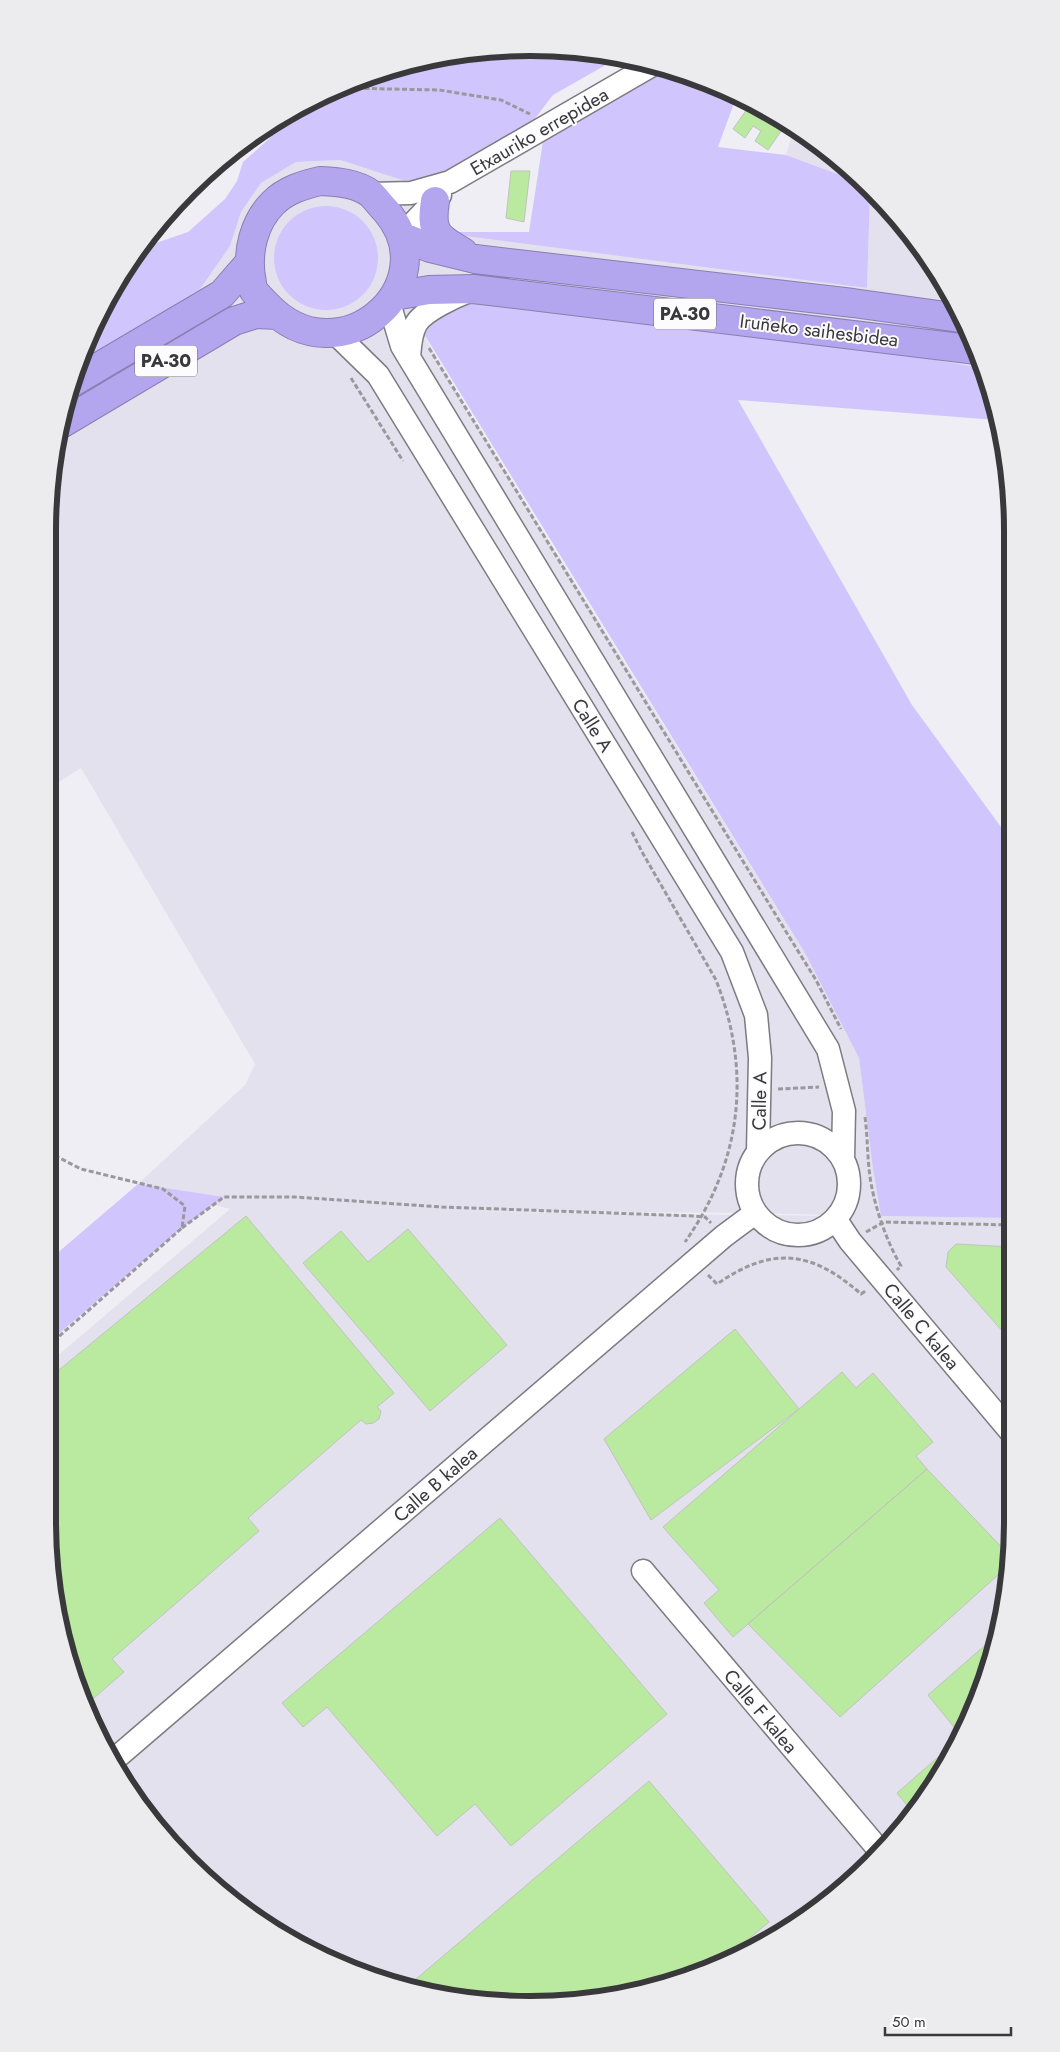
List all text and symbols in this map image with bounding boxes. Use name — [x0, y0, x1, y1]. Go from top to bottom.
street label: Etxauriko errepidea — [465, 81, 613, 182]
road number: PA-30 — [654, 298, 716, 329]
street label: Iruñeko saihesbidea — [738, 307, 900, 354]
road number: PA-30 — [135, 346, 197, 376]
street label: Calle A — [566, 693, 620, 758]
street label: Calle A — [745, 1071, 774, 1131]
street label: Calle C kalea — [877, 1277, 966, 1376]
street label: Calle B kalea — [387, 1440, 483, 1529]
street label: Calle F kalea — [717, 1663, 804, 1759]
scale bar — [885, 2004, 1011, 2036]
text: 50 m — [892, 2011, 926, 2033]

